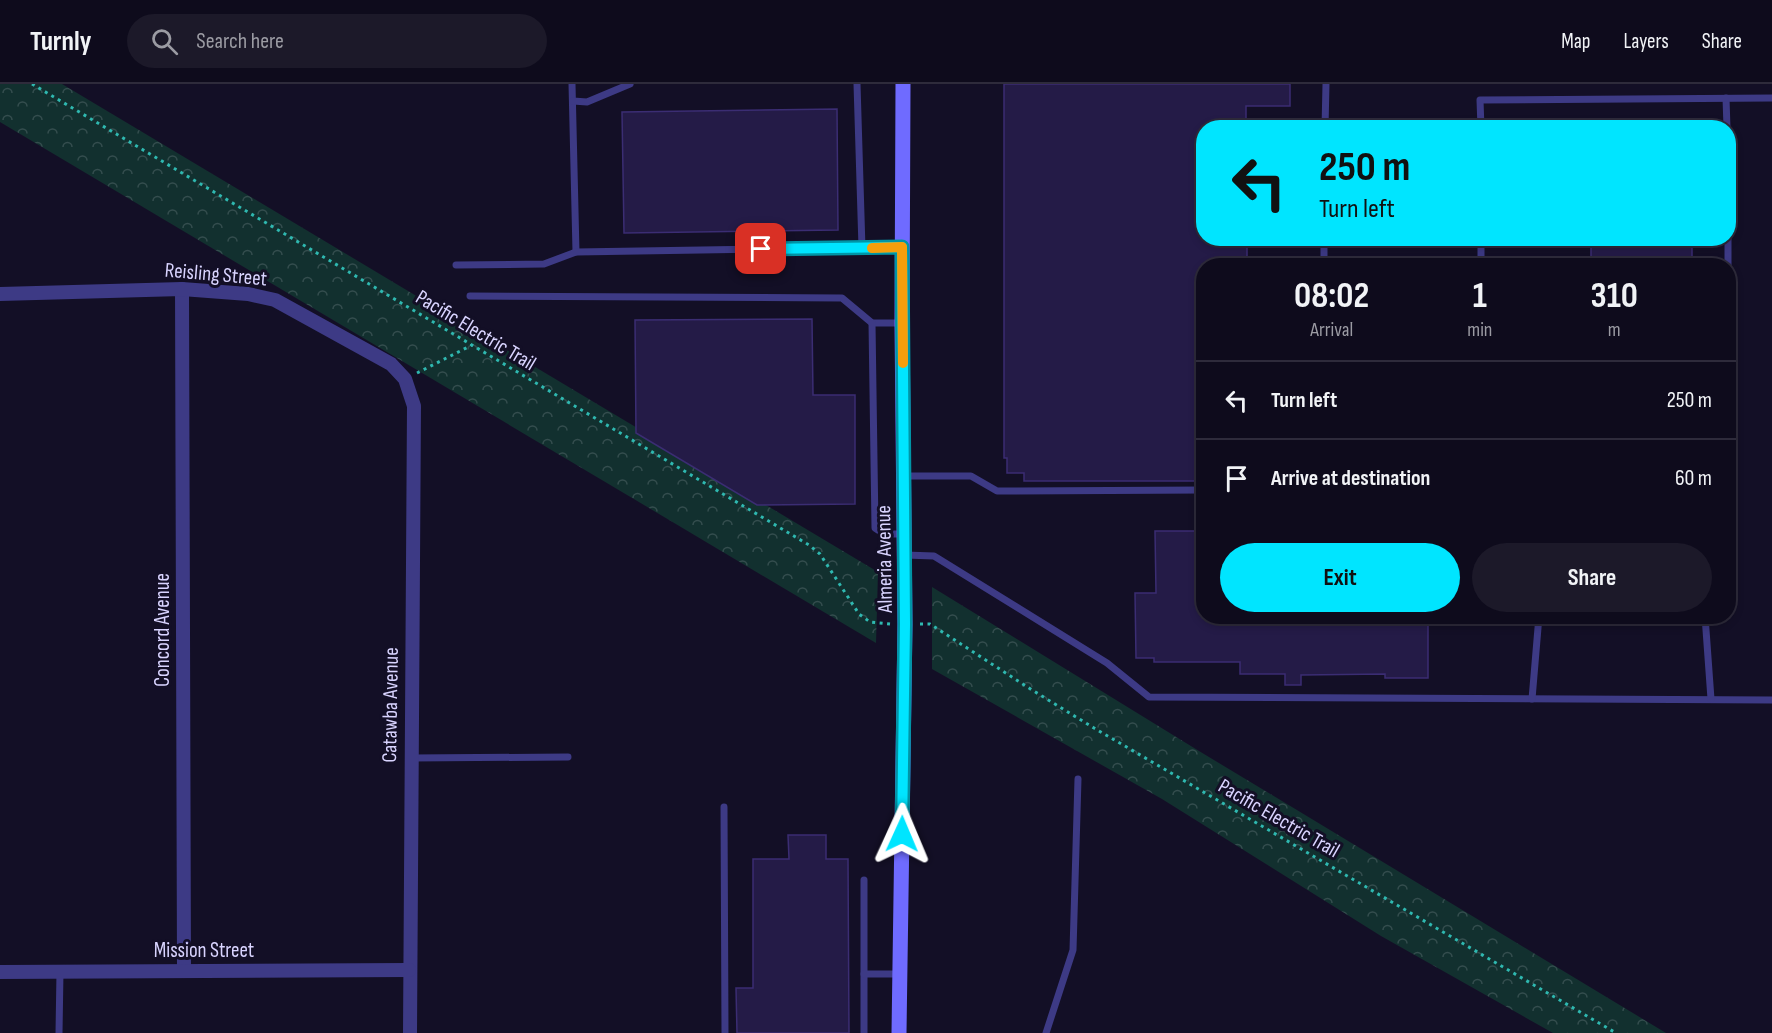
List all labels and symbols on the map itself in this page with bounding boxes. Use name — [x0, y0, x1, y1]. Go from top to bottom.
pin — [735, 223, 786, 274]
street label: Reisling Street — [164, 258, 268, 291]
street label: Pacific Electric Trail — [411, 285, 540, 376]
street label: Almeria Avenue — [871, 505, 898, 614]
street label: Concord Avenue — [150, 573, 175, 687]
street label: Catawba Avenue — [377, 647, 404, 763]
street label: Pacific Electric Trail — [1214, 774, 1344, 863]
position arrow — [870, 802, 934, 866]
street label: Mission Street — [154, 938, 254, 963]

